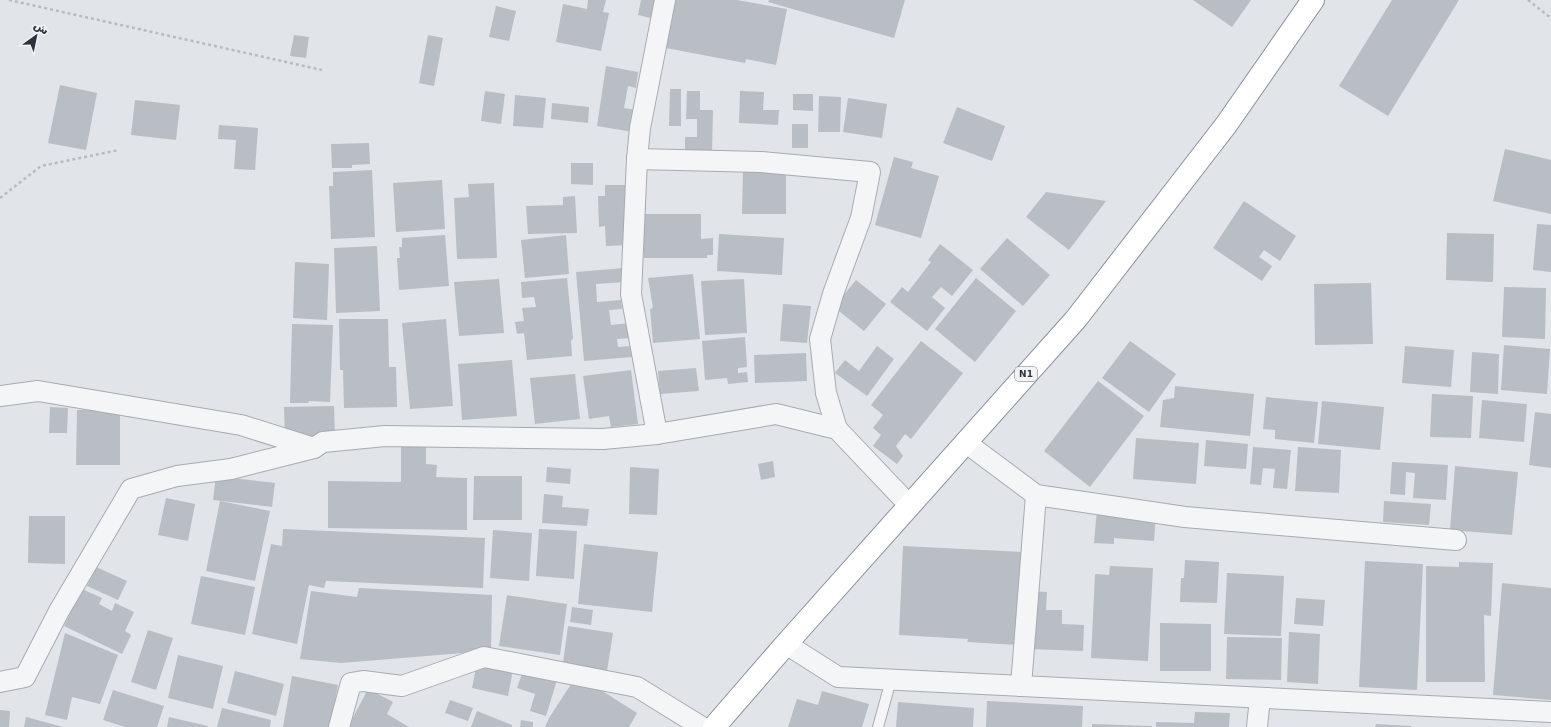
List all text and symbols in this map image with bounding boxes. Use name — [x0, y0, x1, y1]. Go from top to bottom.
north arrow — [16, 16, 56, 56]
text: ش — [31, 18, 51, 38]
road number: N1 — [1015, 367, 1037, 381]

